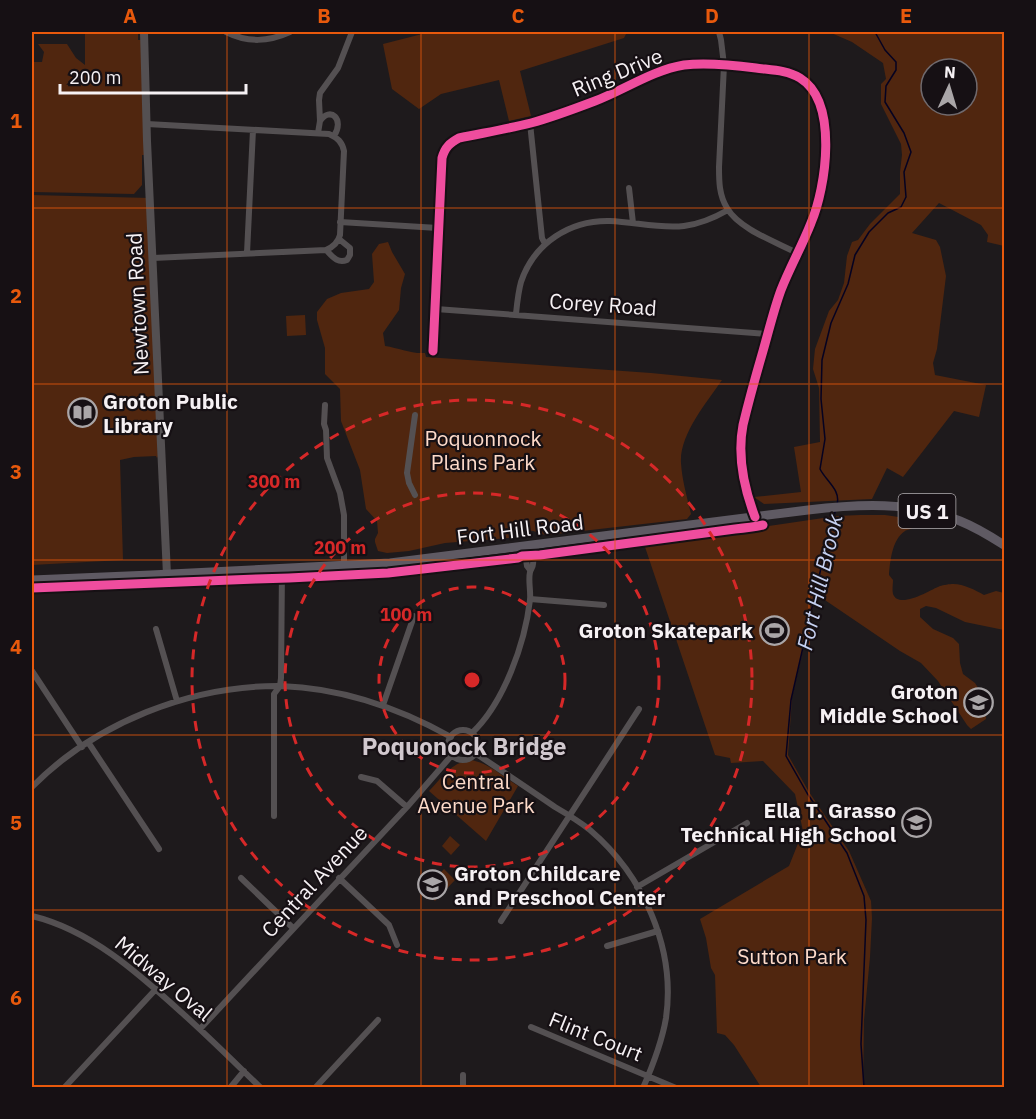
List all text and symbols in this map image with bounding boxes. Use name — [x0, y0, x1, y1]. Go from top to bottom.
text: A — [123, 2, 137, 29]
text: B — [317, 2, 331, 29]
text: C — [511, 2, 525, 29]
text: D — [705, 2, 719, 29]
text: E — [900, 2, 912, 29]
street label: Ring Drive — [568, 41, 666, 103]
scale bar — [60, 57, 246, 95]
north arrow — [919, 57, 979, 117]
text: N — [944, 62, 957, 82]
text: 200 m — [69, 66, 121, 89]
text: 1 — [10, 107, 22, 134]
street label: Newtown Road — [119, 232, 155, 376]
text: 2 — [10, 282, 22, 309]
street label: Corey Road — [548, 286, 658, 322]
place label: Groton Public Library — [103, 387, 238, 439]
library icon: Groton Public Library — [66, 397, 98, 429]
park label: Poquonnock Plains Park — [424, 424, 542, 476]
text: 3 — [10, 458, 22, 485]
text: 300 m — [248, 470, 300, 493]
road number: US 1 — [898, 494, 956, 528]
street label: Fort Hill Road — [455, 507, 585, 551]
water label: Fort Hill Brook — [789, 511, 849, 653]
text: 200 m — [314, 536, 366, 559]
text: 100 m — [380, 603, 432, 626]
sports icon: Groton Skatepark — [758, 614, 790, 646]
place label: Groton Skatepark — [578, 616, 754, 644]
text: 4 — [10, 633, 22, 660]
centre of rings — [462, 670, 482, 690]
place label: Groton Middle School — [820, 677, 958, 729]
school or university icon: Groton Middle School — [963, 687, 995, 719]
district label: Poquonock Bridge — [362, 730, 566, 762]
park label: Central Avenue Park — [417, 767, 535, 819]
place label: Ella T. Grasso Technical High School — [680, 796, 896, 848]
school or university icon: Ella T. Grasso Technical High School — [901, 806, 933, 838]
text: 5 — [10, 809, 22, 836]
street label: Central Avenue — [255, 819, 373, 943]
place label: Groton Childcare and Preschool Center — [454, 859, 666, 911]
school or university icon: Groton Childcare and Preschool Center — [417, 869, 449, 901]
street label: Midway Oval — [109, 929, 219, 1027]
park label: Sutton Park — [737, 942, 847, 970]
text: 6 — [10, 984, 22, 1011]
street label: Flint Court — [545, 1005, 647, 1067]

